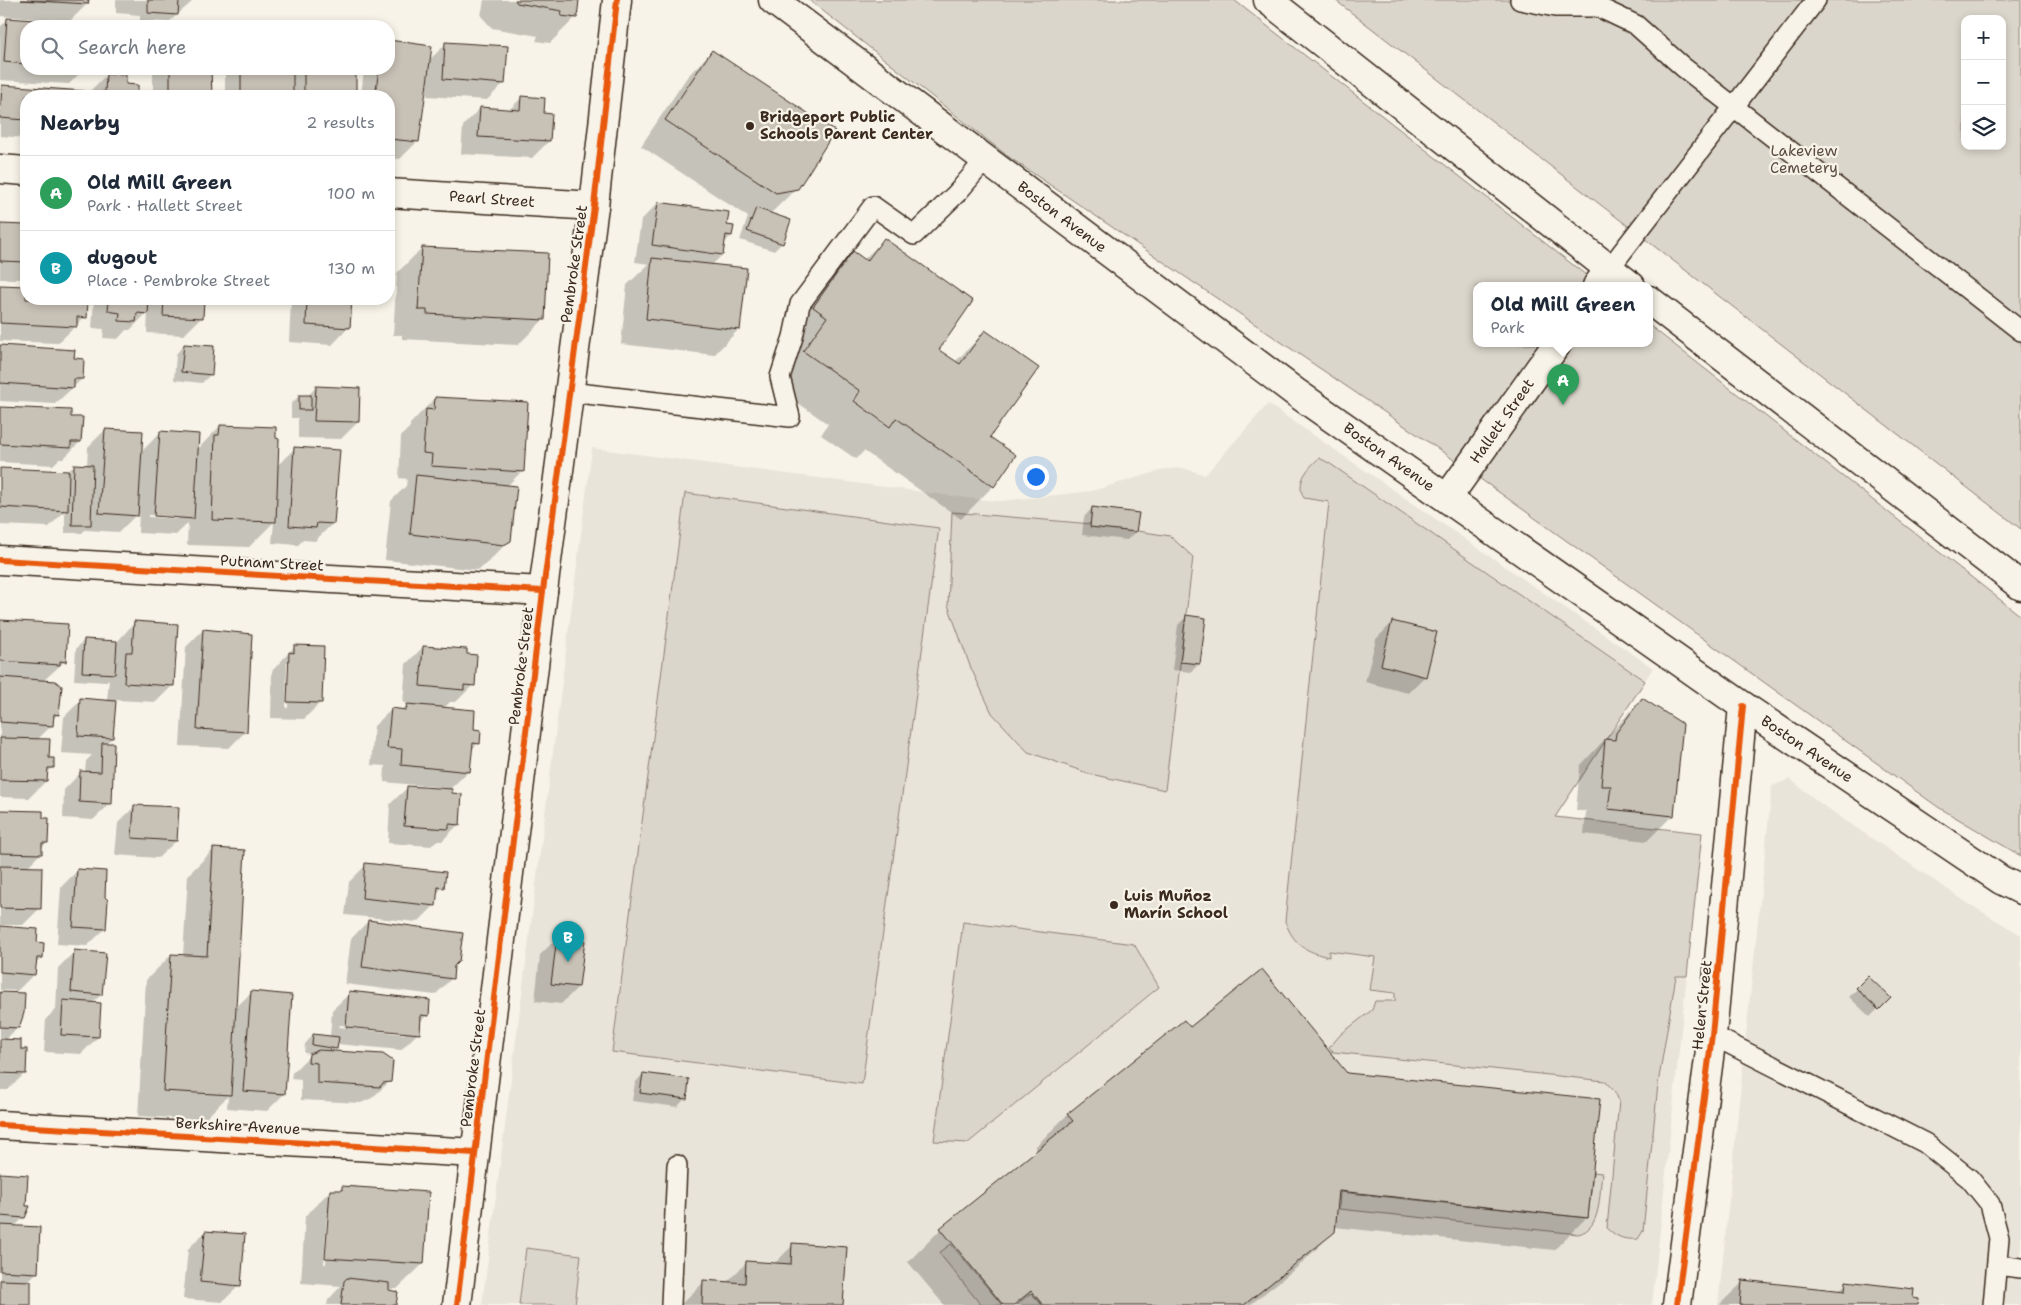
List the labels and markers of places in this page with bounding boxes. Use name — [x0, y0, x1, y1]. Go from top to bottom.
place label: Bridgeport Public Schools Parent Center — [760, 107, 933, 144]
marker: Bridgeport Public Schools Parent Center — [744, 120, 756, 132]
pin: A — [1547, 364, 1579, 405]
place label: Luis Muñoz Marín School — [1124, 886, 1228, 923]
marker: Luis Muñoz Marín School — [1108, 899, 1120, 911]
pin: B — [552, 921, 584, 962]

